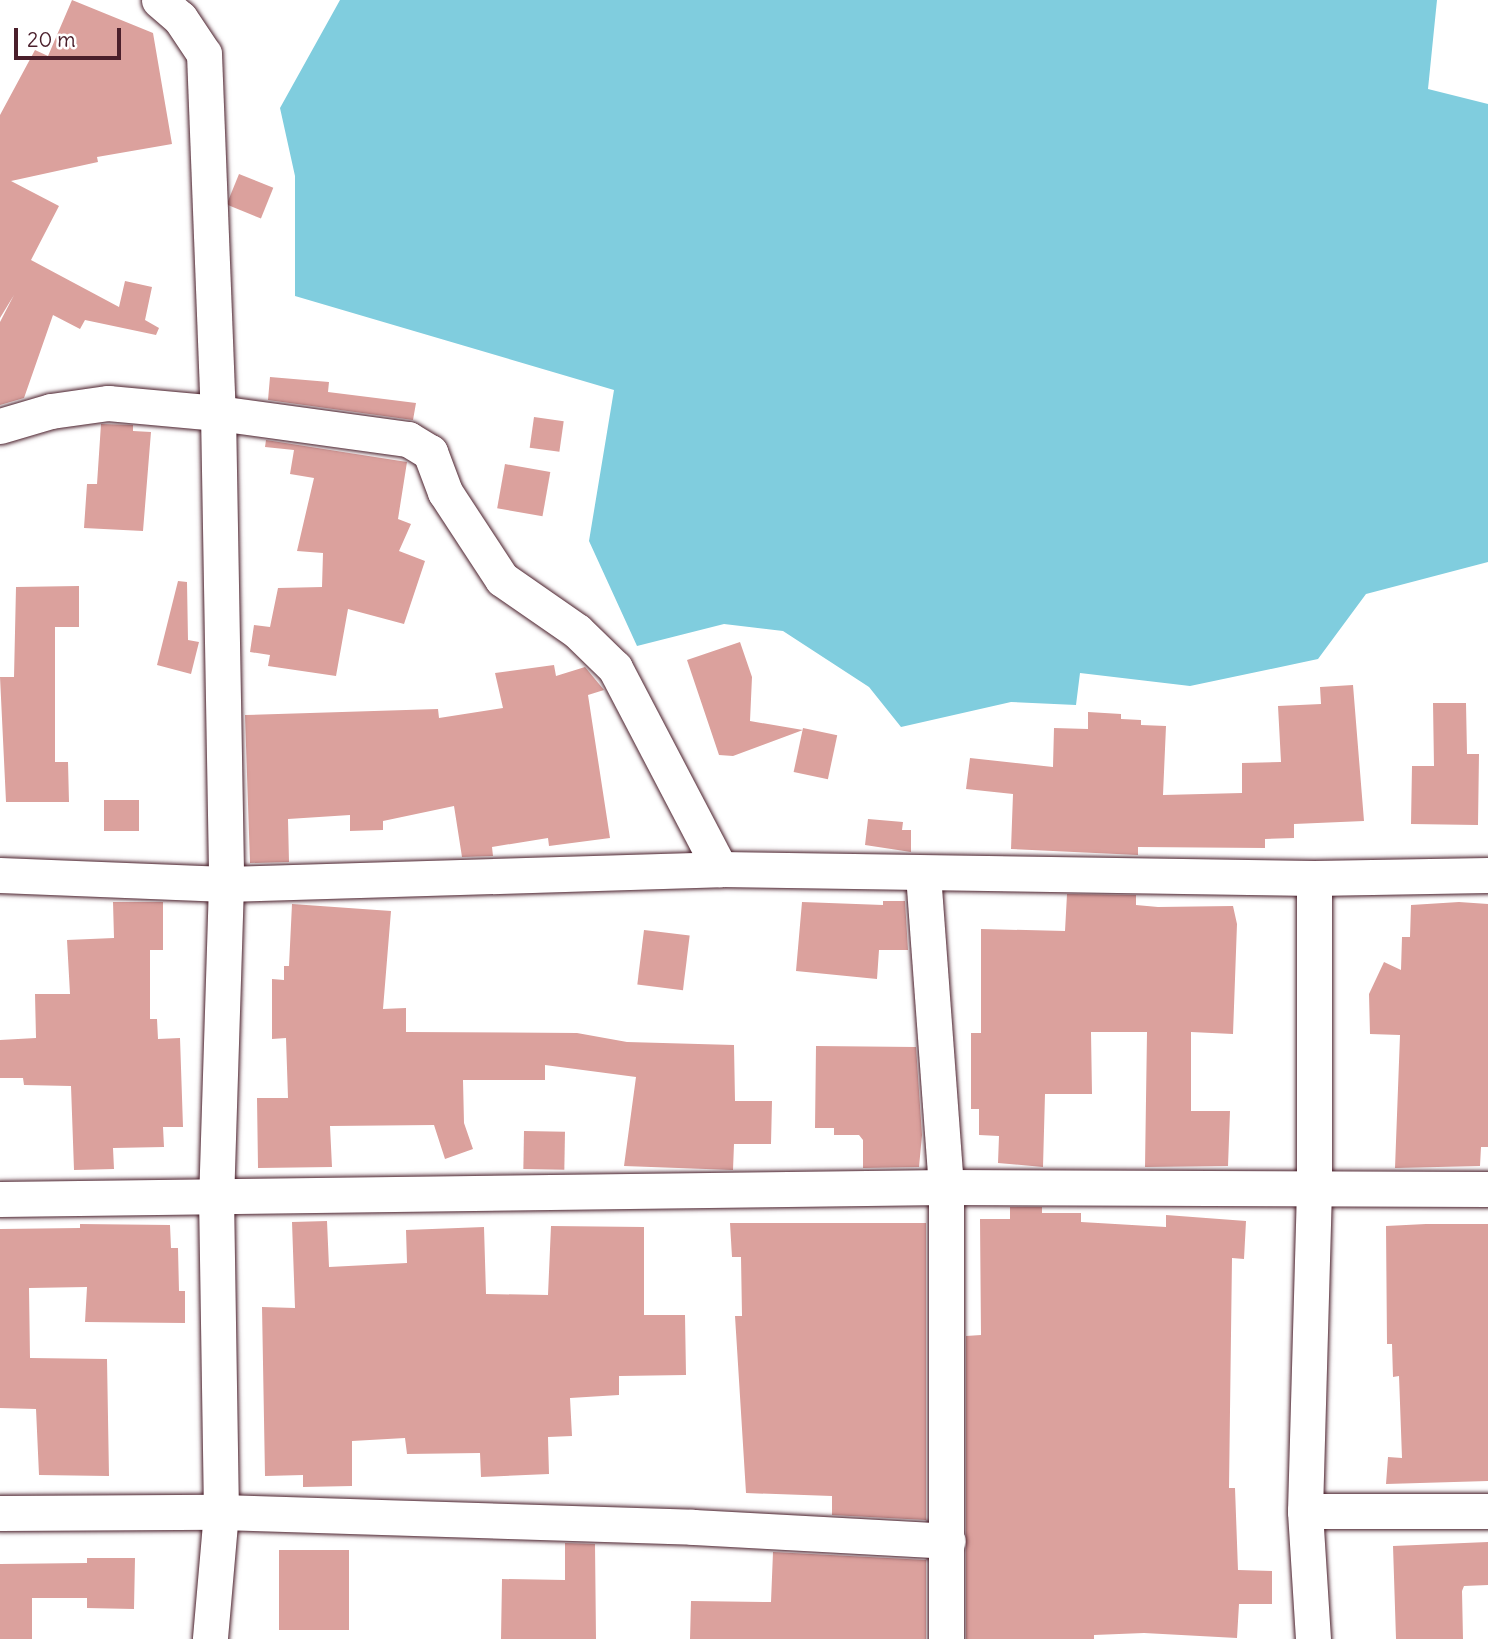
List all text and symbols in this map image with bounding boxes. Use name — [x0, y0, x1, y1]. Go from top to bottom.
scale bar — [18, 14, 124, 58]
text: 20 m — [27, 26, 76, 53]

